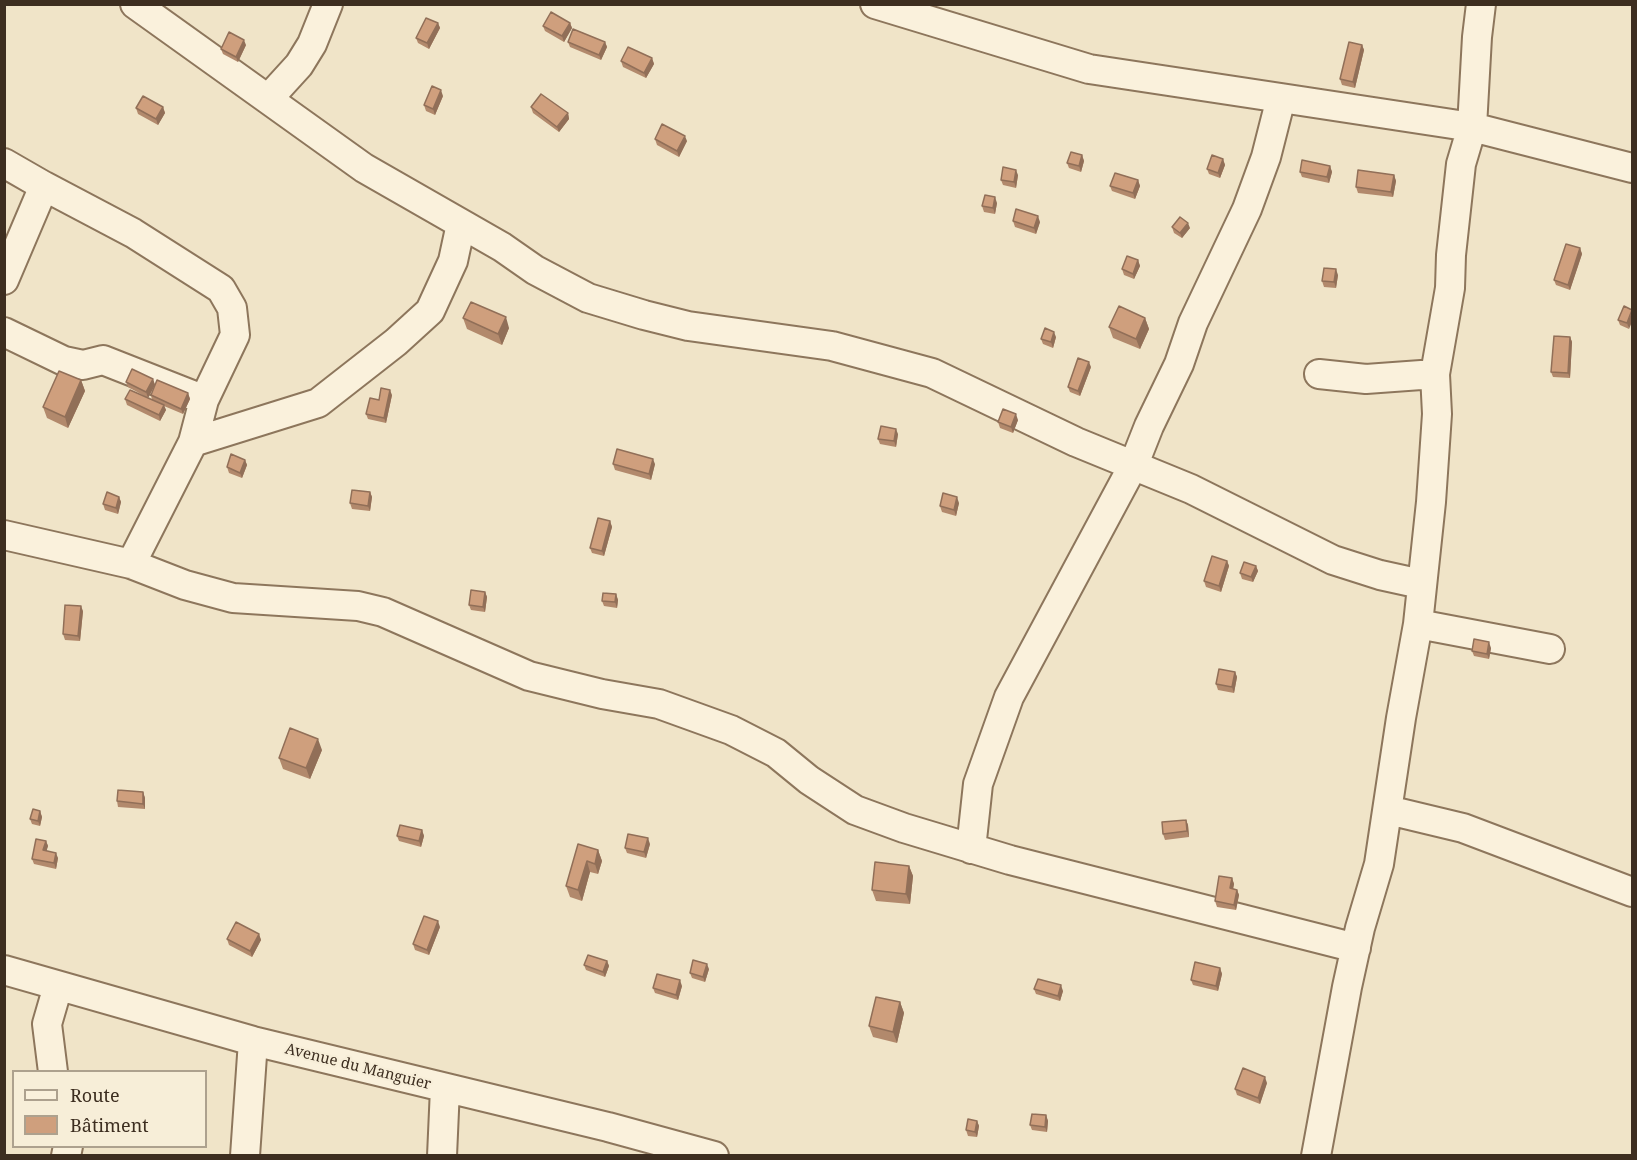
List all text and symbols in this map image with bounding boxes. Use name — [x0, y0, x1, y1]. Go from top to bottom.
street label: Avenue du Manguier — [283, 1040, 433, 1094]
legend — [12, 1070, 207, 1148]
text: Route — [70, 1083, 120, 1107]
text: Bâtiment — [70, 1113, 149, 1137]

